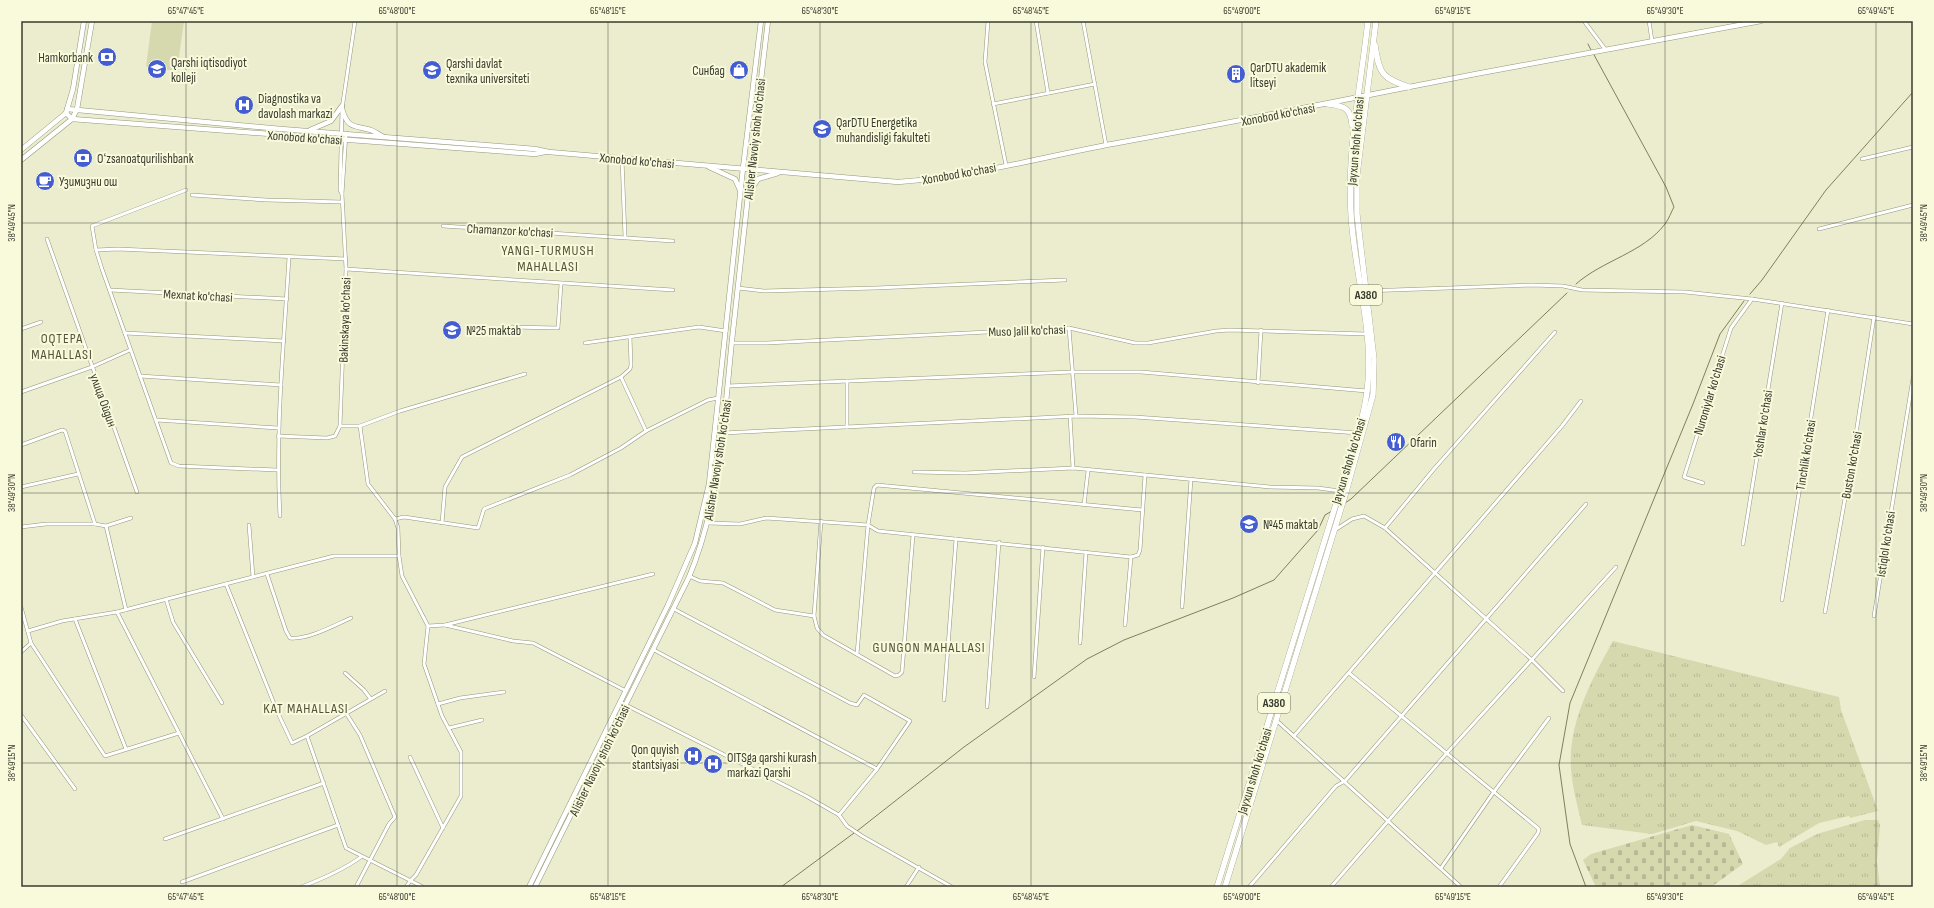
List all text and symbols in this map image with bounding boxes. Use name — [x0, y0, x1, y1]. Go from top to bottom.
text: 65°47'45"E — [168, 5, 204, 17]
text: 65°48'00"E — [378, 5, 416, 17]
text: 65°48'15"E — [590, 5, 626, 17]
text: 65°48'30"E — [802, 5, 838, 17]
text: 65°48'45"E — [1013, 5, 1049, 17]
text: 65°49'00"E — [1223, 5, 1261, 17]
text: 65°49'15"E — [1435, 5, 1471, 17]
text: 65°49'30"E — [1646, 5, 1684, 17]
text: 65°49'45"E — [1858, 5, 1894, 17]
bank icon: Hamkorbank — [96, 46, 118, 68]
place label: Hamkorbank — [38, 50, 93, 66]
place label: Qarshi iqtisodiyot kolleji — [171, 55, 247, 86]
place label: Qarshi davlat texnika universiteti — [446, 56, 530, 87]
school or university icon: Qarshi iqtisodiyot kolleji — [146, 58, 168, 80]
school or university icon: Qarshi davlat texnika universiteti — [421, 59, 443, 81]
shop icon: Синбад — [728, 59, 750, 81]
place label: QarDTU akademik litseyi — [1250, 60, 1326, 91]
place label: Синбад — [692, 63, 725, 79]
building icon: QarDTU akademik litseyi — [1225, 63, 1247, 85]
street label: Alisher Navoiy shoh ko'chasi — [741, 78, 769, 201]
place label: Diagnostika va davolash markazi — [258, 91, 333, 122]
hospital icon: Diagnostika va davolash markazi — [233, 94, 255, 116]
street label: Jayxun shoh ko'chasi — [1344, 96, 1368, 187]
street label: Xonobod ko'chasi — [1239, 100, 1316, 130]
place label: QarDTU Energetika muhandisligi fakulteti — [836, 115, 930, 146]
school or university icon: QarDTU Energetika muhandisligi fakulteti — [811, 118, 833, 140]
street label: Xonobod ko'chasi — [266, 127, 343, 149]
bank icon: Oʻzsanoatqurilishbank — [72, 147, 94, 169]
street label: Xonobod ko'chasi — [598, 150, 675, 172]
place label: Oʻzsanoatqurilishbank — [97, 151, 194, 167]
street label: Xonobod ko'chasi — [920, 160, 997, 189]
cafe icon: Узимизни ош — [34, 170, 56, 192]
place label: Узимизни ош — [59, 174, 117, 190]
text: 38°49'45"N — [6, 204, 18, 242]
text: 38°49'45"N — [1918, 204, 1930, 242]
street label: Chamanzor ko'chasi — [466, 221, 554, 241]
district label: YANGI-TURMUSH MAHALLASI — [501, 242, 595, 275]
street label: Bakinskaya ko'chasi — [336, 277, 354, 363]
road number: A380 — [1350, 285, 1382, 305]
street label: Mexnat ko'chasi — [163, 286, 233, 306]
school or university icon: №25 maktab — [441, 319, 463, 341]
street label: Muso Jalil ko'chasi — [988, 322, 1066, 340]
place label: №25 maktab — [466, 323, 521, 339]
district label: OQTEPA MAHALLASI — [31, 330, 93, 363]
street label: Nuroniylar ko'chasi — [1690, 354, 1730, 437]
street label: улица Ойдин — [86, 372, 120, 429]
street label: Yoshlar ko'chasi — [1750, 389, 1776, 459]
street label: Alisher Navoiy shoh ko'chasi — [700, 399, 735, 523]
street label: Jayxun shoh ko'chasi — [1328, 416, 1370, 507]
street label: Tinchlik ko'chasi — [1793, 419, 1819, 492]
street label: Buston ko'chasi — [1838, 430, 1866, 500]
restaurant icon: Ofarin — [1385, 431, 1407, 453]
place label: Ofarin — [1410, 435, 1437, 451]
text: 38°49'30"N — [6, 474, 18, 512]
text: 38°49'30"N — [1918, 474, 1930, 512]
street label: Istiqlol ko'chasi — [1873, 510, 1899, 578]
school or university icon: №45 maktab — [1238, 513, 1260, 535]
place label: №45 maktab — [1263, 517, 1318, 533]
district label: GUNGON MAHALLASI — [872, 639, 986, 656]
road number: A380 — [1258, 693, 1290, 713]
district label: KAT MAHALLASI — [263, 700, 349, 717]
street label: Alisher Navoiy shoh ko'chasi — [566, 702, 634, 820]
street label: Jayxun shoh ko'chasi — [1234, 726, 1276, 817]
place label: Qon quyish stantsiyasi — [631, 742, 679, 773]
text: 38°49'15"N — [6, 745, 18, 781]
hospital icon: Qon quyish stantsiyasi — [682, 745, 704, 767]
text: 38°49'15"N — [1918, 745, 1930, 781]
place label: OITSga qarshi kurash markazi Qarshi — [727, 750, 817, 781]
hospital icon: OITSga qarshi kurash markazi Qarshi — [702, 753, 724, 775]
text: 65°47'45"E — [168, 891, 204, 903]
text: 65°48'00"E — [378, 891, 416, 903]
text: 65°48'15"E — [590, 891, 626, 903]
text: 65°48'30"E — [802, 891, 838, 903]
text: 65°48'45"E — [1013, 891, 1049, 903]
text: 65°49'00"E — [1223, 891, 1261, 903]
text: 65°49'15"E — [1435, 891, 1471, 903]
text: 65°49'30"E — [1646, 891, 1684, 903]
text: 65°49'45"E — [1858, 891, 1894, 903]

